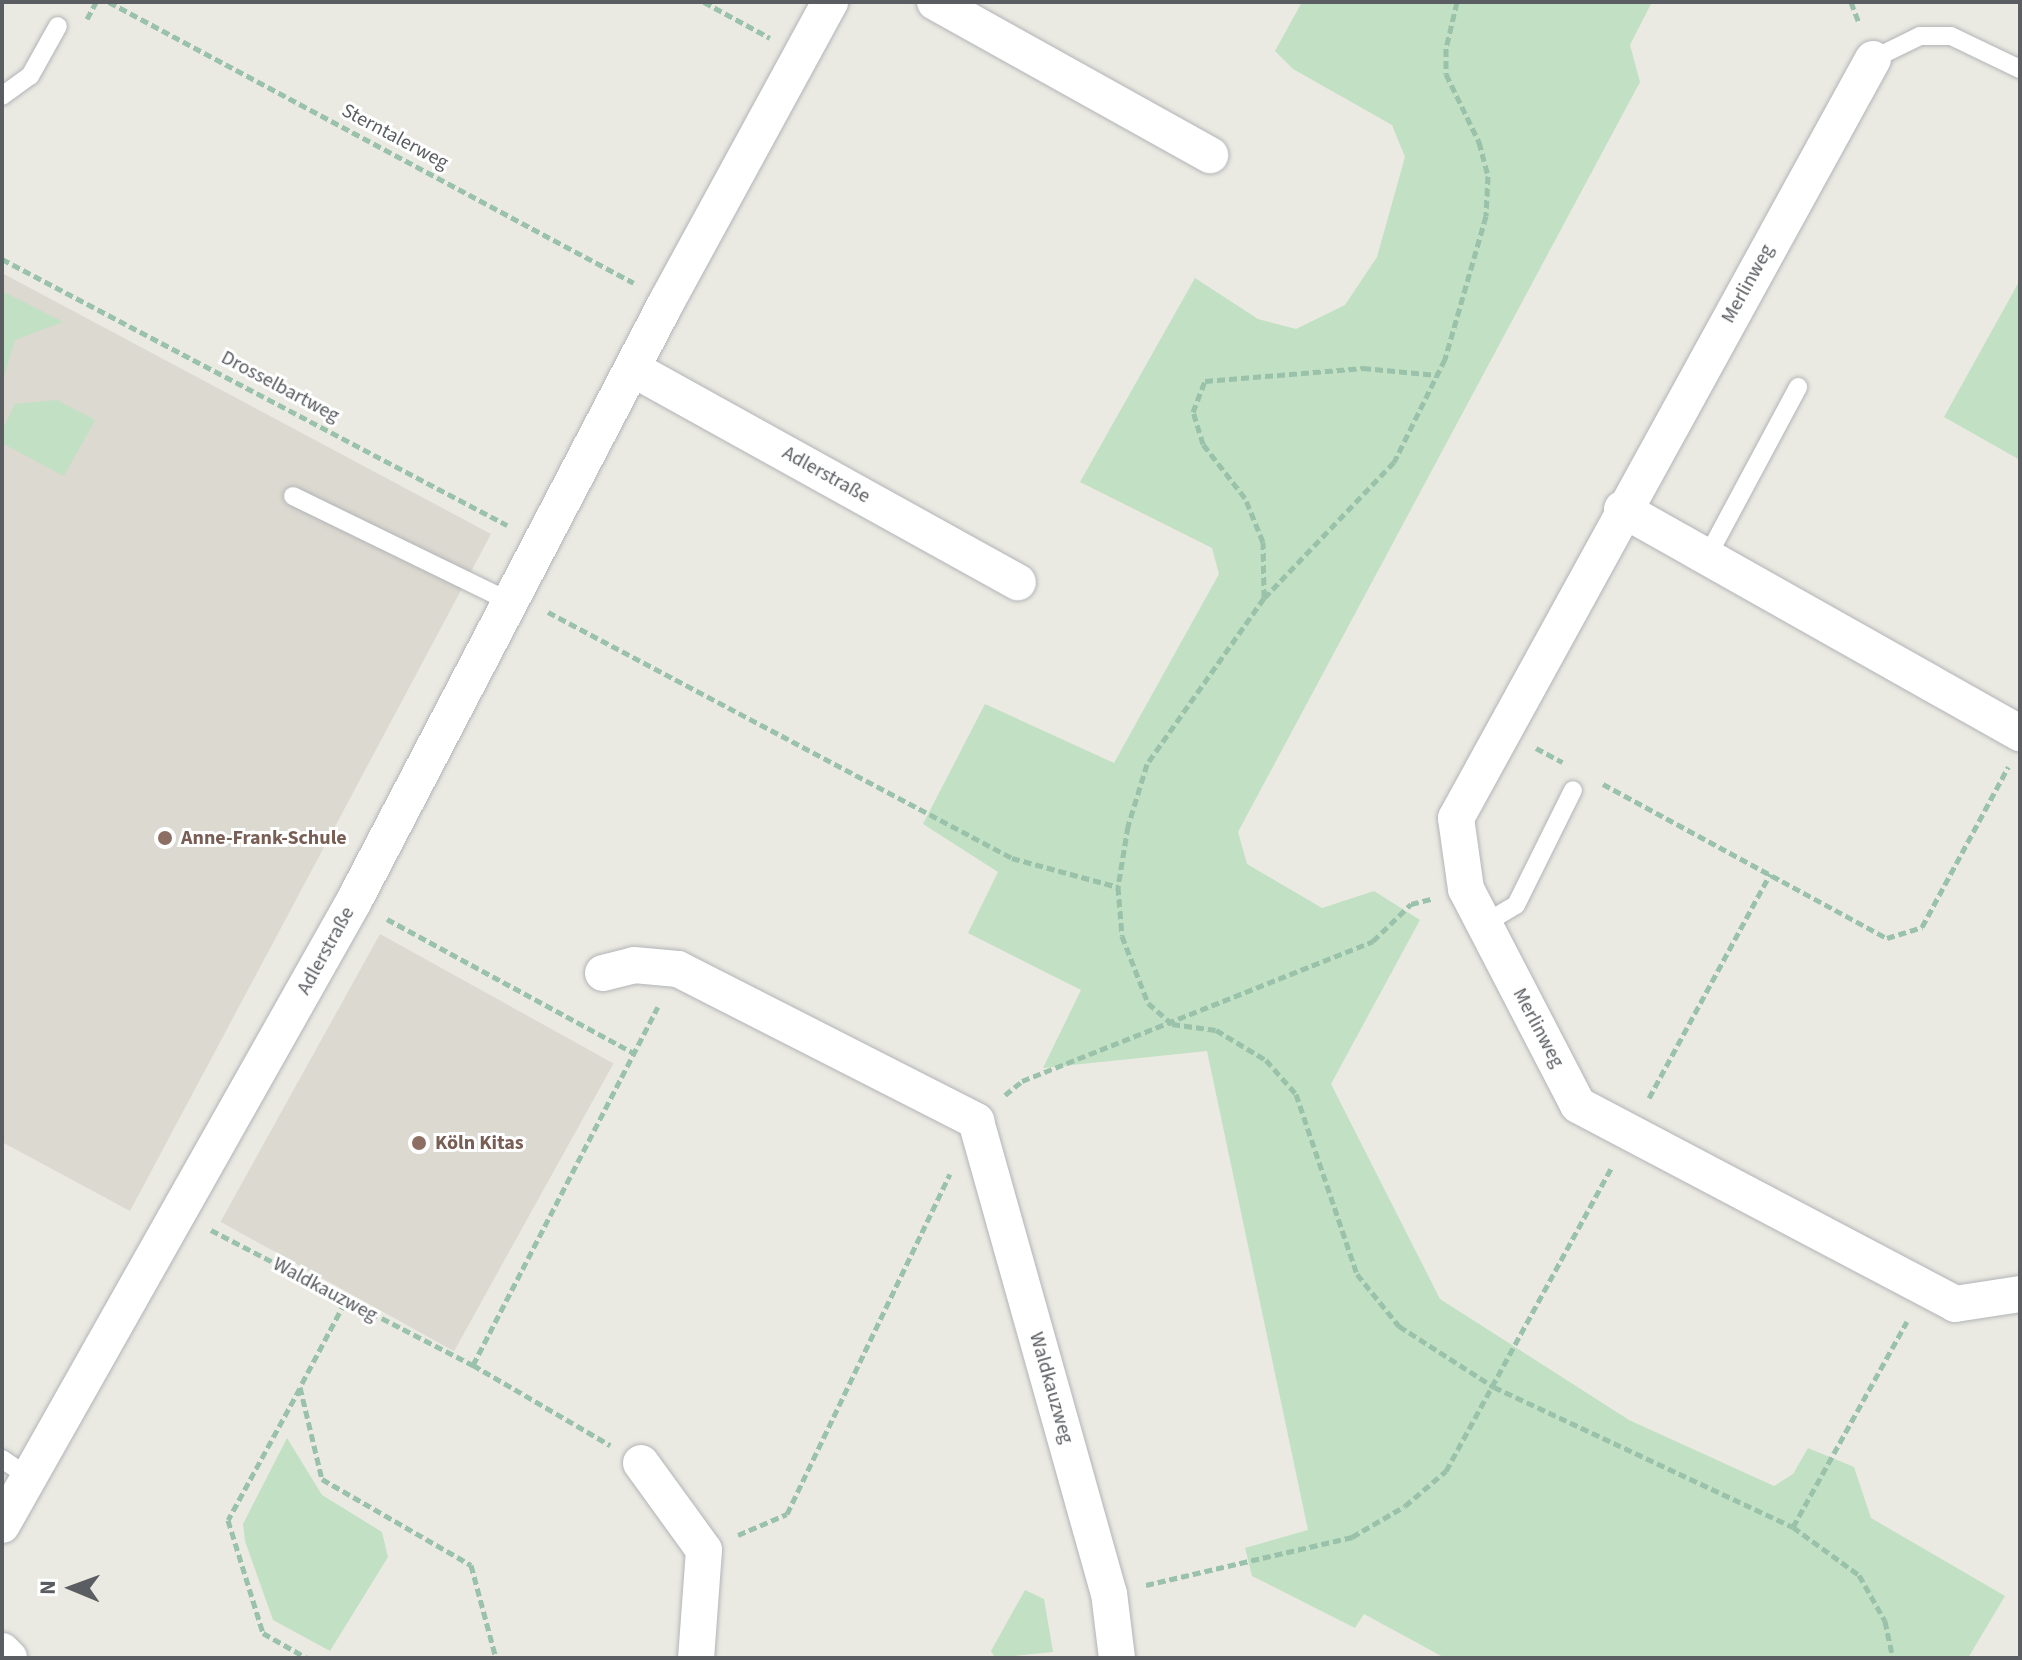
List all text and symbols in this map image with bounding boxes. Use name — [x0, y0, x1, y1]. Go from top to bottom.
street label: Sterntalerweg — [338, 99, 452, 175]
street label: Merlinweg — [1717, 240, 1779, 328]
street label: Drosselbartweg — [217, 346, 343, 428]
street label: Adlerstraße — [778, 441, 874, 509]
place label: Anne-Frank-Schule — [181, 826, 347, 850]
marker: Anne-Frank-Schule — [156, 829, 174, 847]
street label: Adlerstraße — [292, 903, 360, 999]
street label: Merlinweg — [1507, 984, 1569, 1072]
place label: Köln Kitas — [435, 1131, 524, 1155]
marker: Köln Kitas — [410, 1134, 428, 1152]
street label: Waldkauzweg — [269, 1252, 381, 1328]
street label: Waldkauzweg — [1024, 1329, 1078, 1447]
north arrow — [32, 1548, 112, 1628]
text: N — [32, 1580, 64, 1595]

